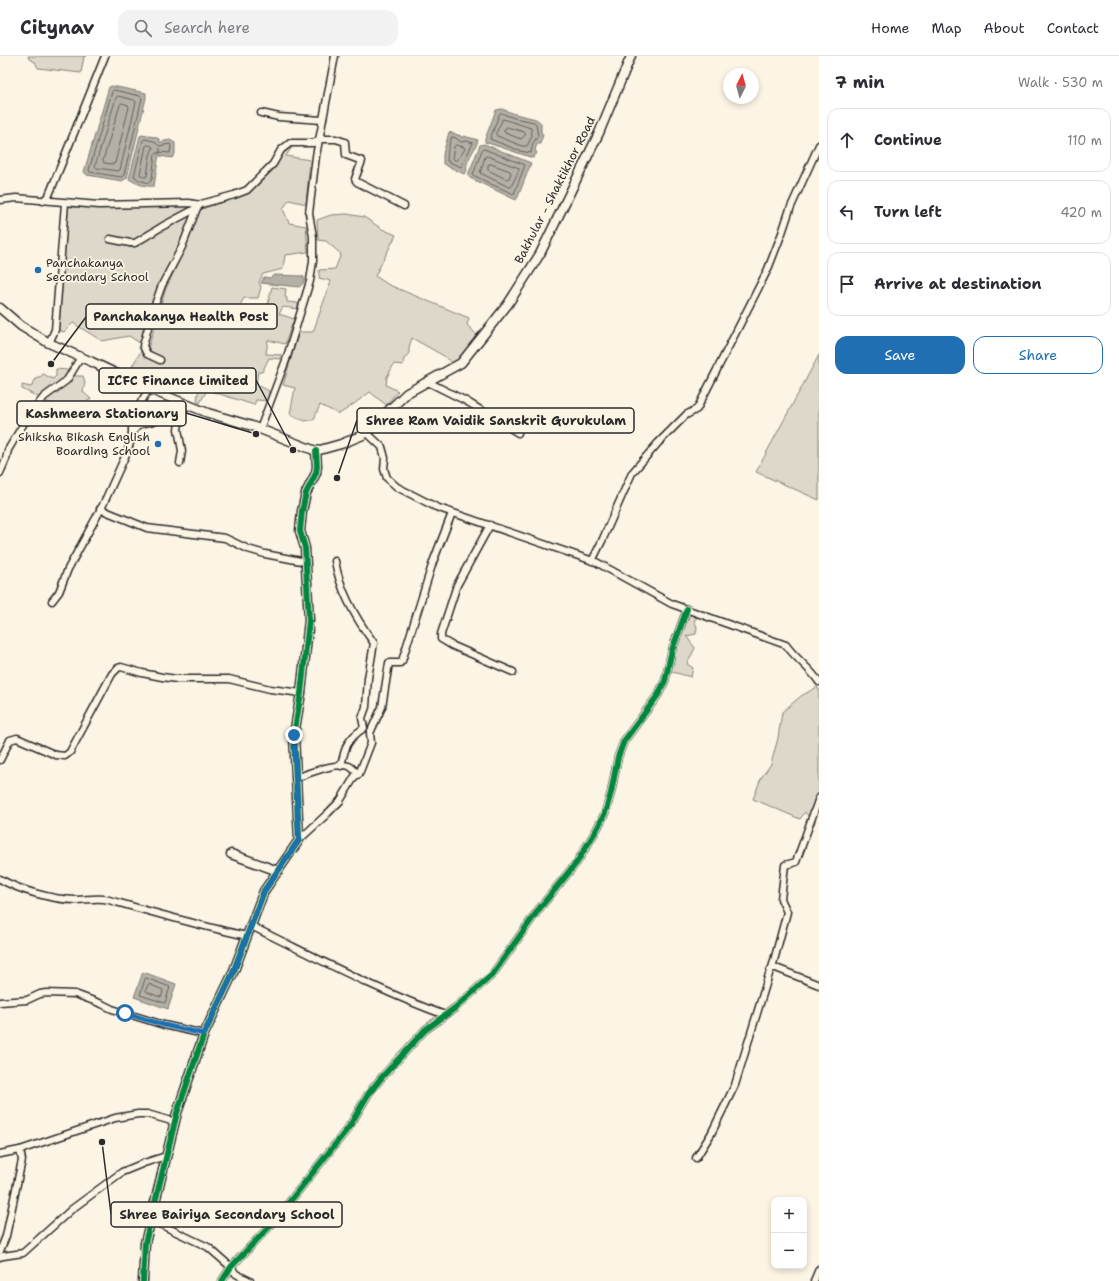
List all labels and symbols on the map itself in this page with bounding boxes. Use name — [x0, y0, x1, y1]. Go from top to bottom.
north arrow — [723, 68, 759, 104]
street label: Bakhular - Shaktikhor Road — [511, 113, 599, 266]
place label: Panchakanya Secondary School — [46, 255, 149, 285]
marker: Panchakanya Secondary School — [33, 265, 43, 275]
callout: Panchakanya Health Post — [86, 304, 277, 329]
text: Panchakanya Health Post — [93, 308, 269, 325]
callout: ICFC Finance Limited — [99, 368, 256, 393]
text: ICFC Finance Limited — [107, 372, 249, 389]
callout: Kashmeera Stationary — [17, 401, 186, 426]
text: Kashmeera Stationary — [25, 405, 179, 422]
callout: Shree Ram Vaidik Sanskrit Gurukulam — [357, 408, 634, 433]
text: Shree Ram Vaidik Sanskrit Gurukulam — [366, 412, 626, 429]
place label: Shiksha Bikash English Boarding School — [18, 429, 150, 459]
marker: Shiksha Bikash English Boarding School — [153, 439, 163, 449]
route end — [285, 726, 303, 744]
route start — [116, 1004, 134, 1022]
callout: Shree Bairiya Secondary School — [111, 1202, 342, 1227]
text: Shree Bairiya Secondary School — [119, 1206, 335, 1223]

